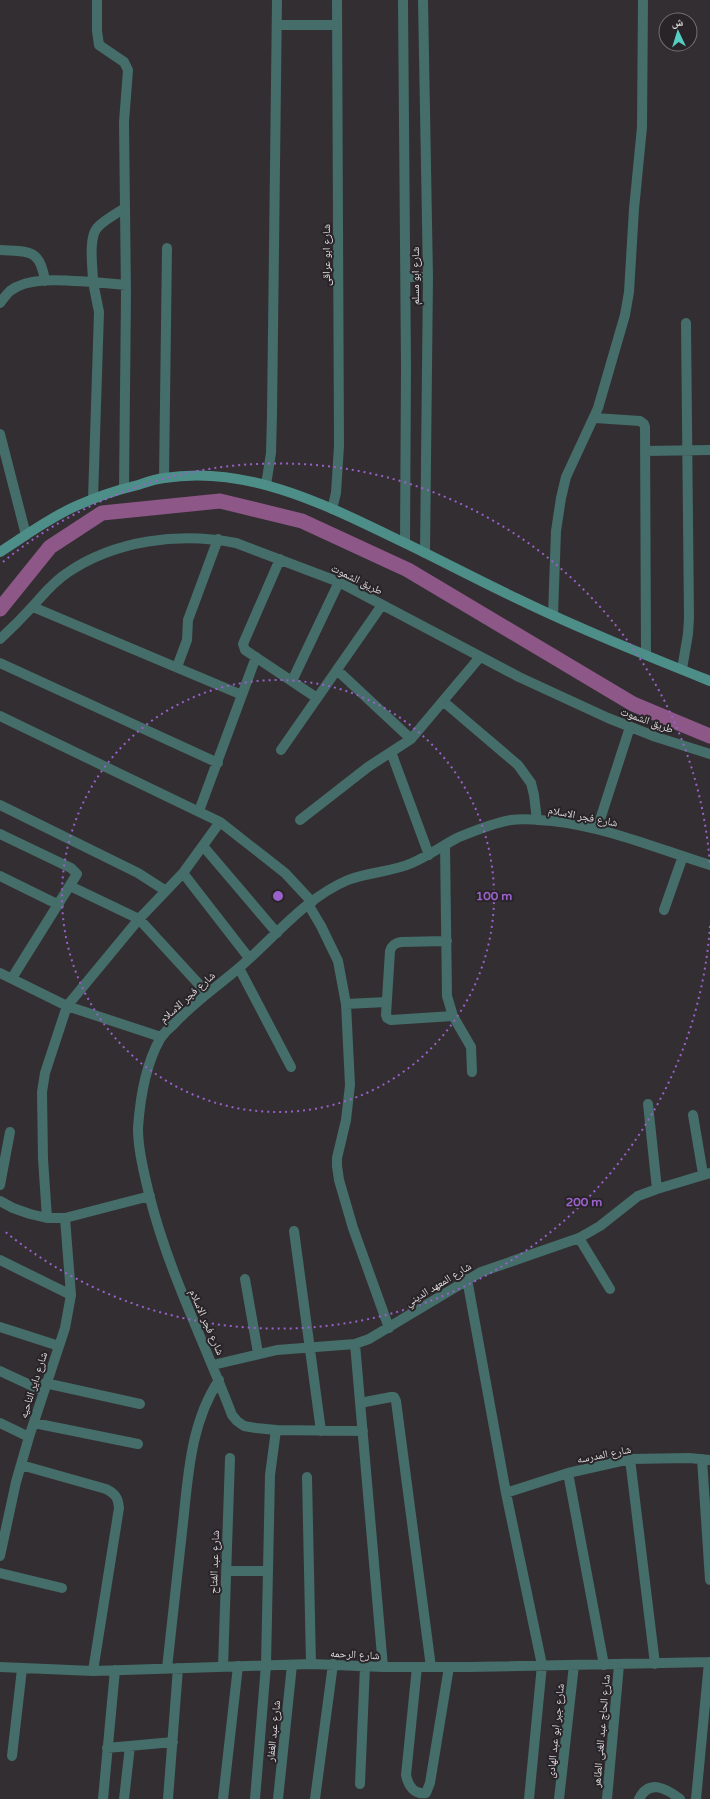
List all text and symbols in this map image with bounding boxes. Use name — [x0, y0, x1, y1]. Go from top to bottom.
north arrow — [658, 12, 698, 52]
text: ش — [671, 16, 684, 30]
street label: شارع ابو عراقى — [320, 224, 333, 286]
street label: شارع ابو مسلم — [409, 247, 423, 305]
street label: طريق الشموت — [329, 561, 385, 598]
street label: طريق الشموت — [618, 705, 675, 736]
street label: شارع فجر الاسلام — [547, 803, 619, 830]
centre of rings — [271, 889, 285, 903]
text: 100 m — [476, 889, 512, 903]
street label: شارع فجر الاسلام — [157, 969, 218, 1026]
text: 200 m — [566, 1195, 602, 1209]
street label: شارع المعهد الديني — [403, 1260, 475, 1311]
street label: شارع فجر الاسلام — [186, 1287, 227, 1357]
street label: شارع داير الناحيه — [17, 1350, 50, 1420]
street label: شارع المدرسه — [576, 1443, 632, 1466]
street label: شارع عبد الفتاح — [207, 1530, 222, 1594]
street label: شارع الرحمه — [330, 1647, 380, 1662]
street label: شارع الحاج عبد الغنى الطاهر — [590, 1674, 613, 1789]
street label: شارع جبر ابو عبد الهادى — [544, 1683, 567, 1779]
street label: شارع عبد الغفار — [264, 1700, 283, 1763]

